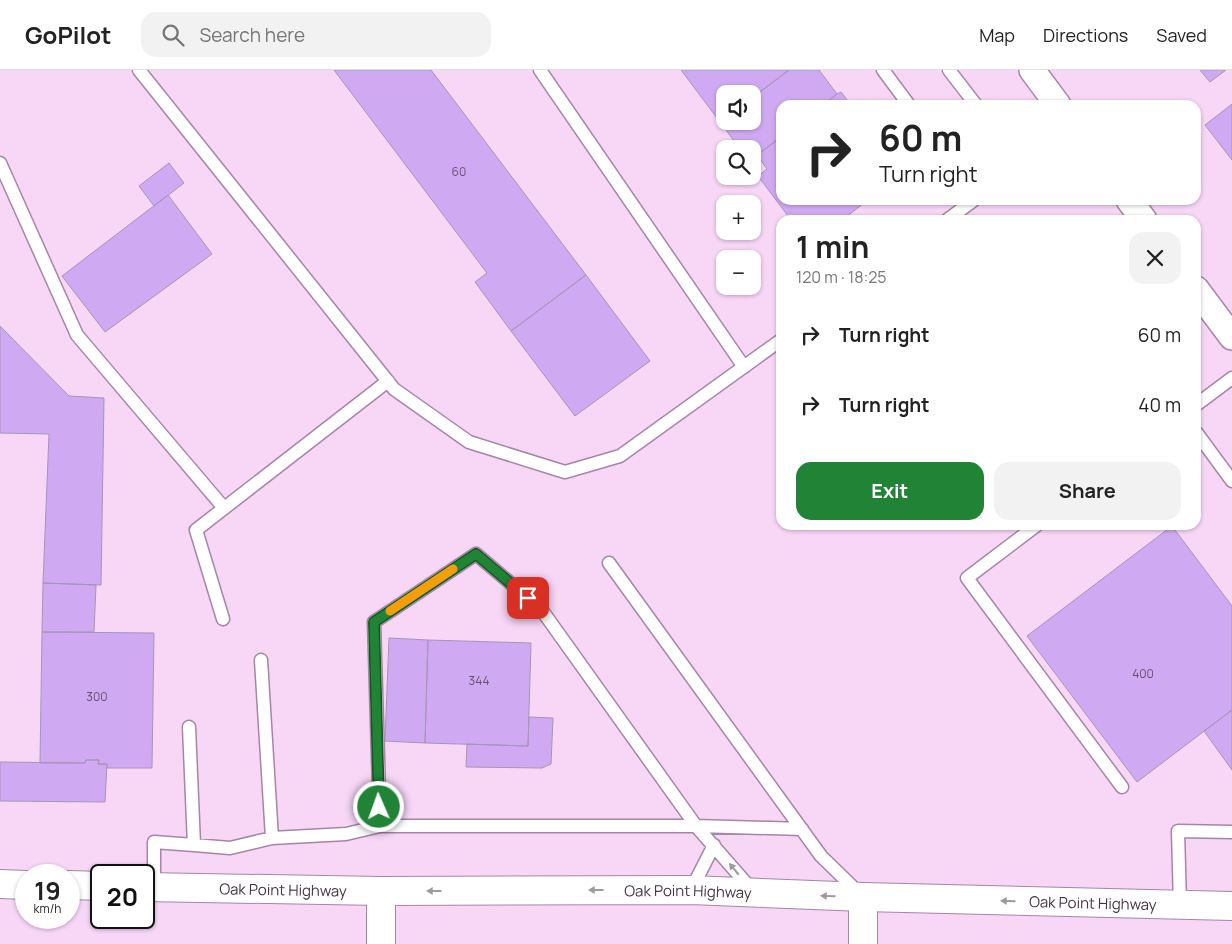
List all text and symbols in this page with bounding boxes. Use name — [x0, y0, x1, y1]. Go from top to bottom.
search box — [141, 12, 491, 57]
text: GoPilot — [25, 18, 111, 51]
icon: search — [159, 21, 187, 49]
text: Search here — [199, 22, 305, 48]
text: Map — [979, 23, 1015, 47]
text: Directions — [1043, 23, 1128, 47]
text: Saved — [1156, 23, 1207, 47]
map controls — [716, 85, 761, 295]
button: sound — [716, 85, 761, 130]
text: 60 m — [879, 114, 962, 162]
icon: right — [796, 120, 861, 185]
button: search — [716, 140, 761, 185]
text: Turn right — [879, 159, 977, 189]
house number: 60 — [452, 163, 466, 180]
button: + — [716, 195, 761, 240]
text: 1 min — [796, 226, 869, 267]
button: close — [1129, 232, 1181, 284]
button: − — [716, 250, 761, 295]
text: 120 m · 18:25 — [796, 266, 887, 288]
icon: right — [796, 321, 824, 349]
text: Turn right — [839, 322, 929, 348]
text: 60 m — [1138, 322, 1181, 348]
icon: right — [796, 391, 824, 419]
text: Turn right — [839, 392, 929, 418]
text: 40 m — [1138, 392, 1181, 418]
button: Exit — [796, 462, 984, 520]
button: Share — [994, 462, 1181, 520]
pin — [507, 577, 549, 619]
icon: arrive — [514, 584, 542, 612]
house number: 400 — [1132, 665, 1154, 682]
house number: 344 — [469, 672, 489, 689]
house number: 300 — [86, 688, 108, 705]
position arrow — [352, 780, 404, 832]
one-way arrow — [729, 863, 740, 876]
speed limit sign: 20 — [90, 864, 155, 929]
text: 19 — [34, 873, 61, 908]
street label: Oak Point Highway — [219, 878, 347, 901]
street label: Oak Point Highway — [624, 879, 752, 903]
one-way arrow — [588, 886, 604, 894]
one-way arrow — [425, 887, 441, 895]
street label: Oak Point Highway — [1029, 891, 1157, 915]
one-way arrow — [820, 892, 836, 900]
one-way arrow — [1000, 897, 1016, 905]
text: km/h — [34, 900, 61, 917]

